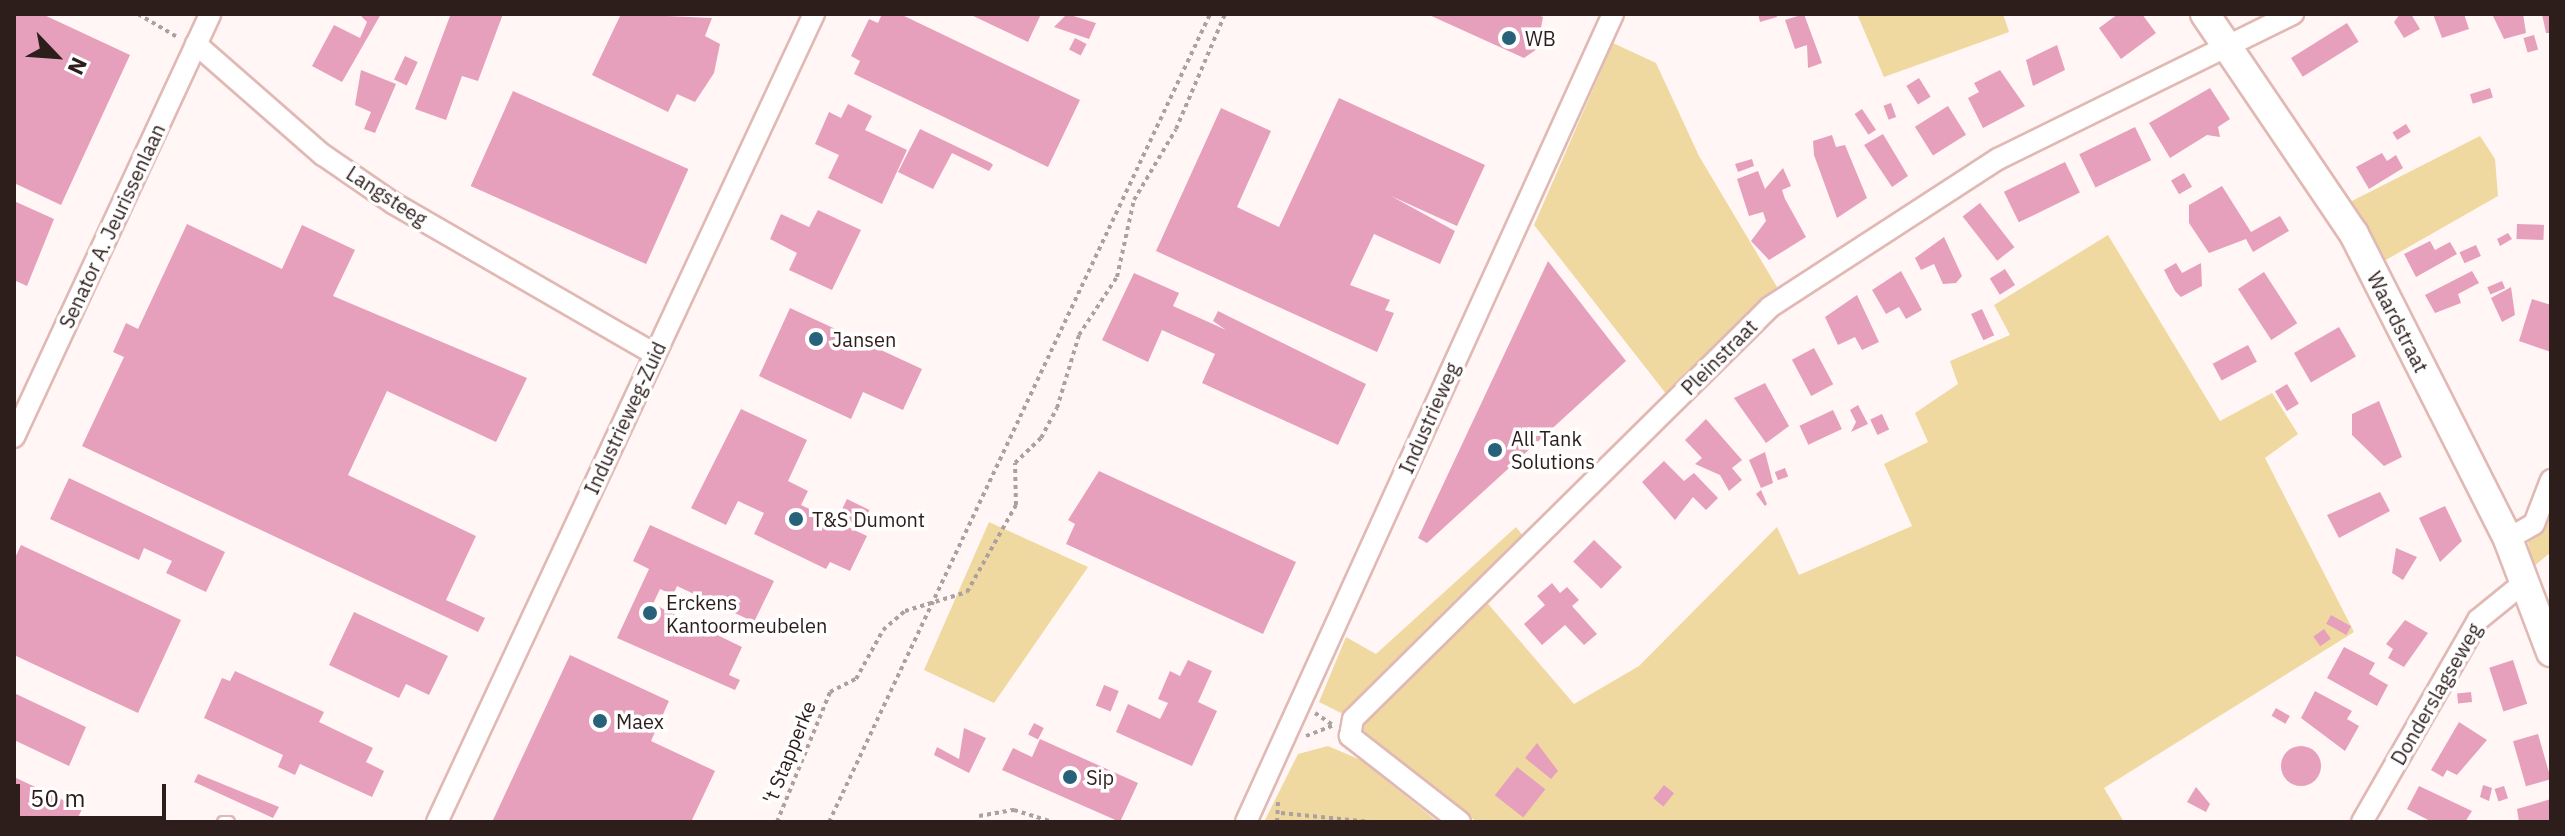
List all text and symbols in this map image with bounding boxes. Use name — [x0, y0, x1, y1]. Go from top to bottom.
north arrow — [16, 16, 96, 96]
place label: WB — [1525, 26, 1556, 50]
marker: WB — [1500, 29, 1518, 47]
text: N — [62, 53, 95, 80]
street label: Senator A. Jeurissenlaan — [54, 120, 170, 332]
street label: Langsteeg — [342, 161, 432, 231]
street label: Waardstraat — [2362, 268, 2434, 376]
street label: Pleinstraat — [1676, 314, 1762, 400]
place label: Jansen — [832, 327, 896, 351]
marker: Jansen — [807, 330, 825, 348]
street label: Industrieweg-Zuid — [579, 338, 671, 498]
street label: Industrieweg — [1394, 359, 1464, 477]
place label: All Tank Solutions — [1511, 426, 1595, 473]
marker: All Tank Solutions — [1486, 441, 1504, 459]
place label: T&S Dumont — [812, 507, 925, 531]
marker: T&S Dumont — [787, 510, 805, 528]
place label: Erckens Kantoormeubelen — [666, 590, 827, 637]
marker: Erckens Kantoormeubelen — [641, 604, 659, 622]
street label: Donderslagseweg — [2386, 619, 2486, 769]
street label: 't Stapperke — [758, 697, 820, 807]
place label: Maex — [616, 709, 664, 733]
marker: Maex — [591, 712, 609, 730]
place label: Sip — [1086, 765, 1114, 789]
scale bar — [20, 768, 170, 818]
marker: Sip — [1061, 768, 1079, 786]
text: 50 m — [30, 782, 85, 814]

